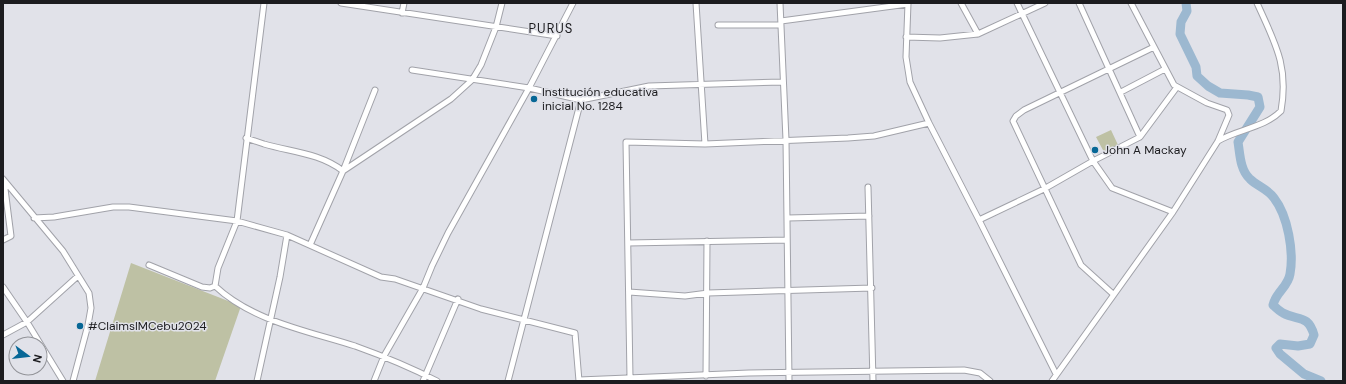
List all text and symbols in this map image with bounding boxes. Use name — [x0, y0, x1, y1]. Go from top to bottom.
district label: PURUS — [529, 20, 573, 37]
place label: Institución educativa inicial No. 1284 — [542, 84, 658, 114]
marker: Institución educativa inicial No. 1284 — [529, 94, 539, 104]
place label: John A Mackay — [1103, 142, 1187, 158]
marker: John A Mackay — [1090, 145, 1100, 155]
place label: #ClaimsIMCebu2024 — [88, 318, 207, 334]
marker: #ClaimsIMCebu2024 — [75, 321, 85, 331]
north arrow — [8, 336, 48, 376]
text: N — [30, 353, 45, 364]

